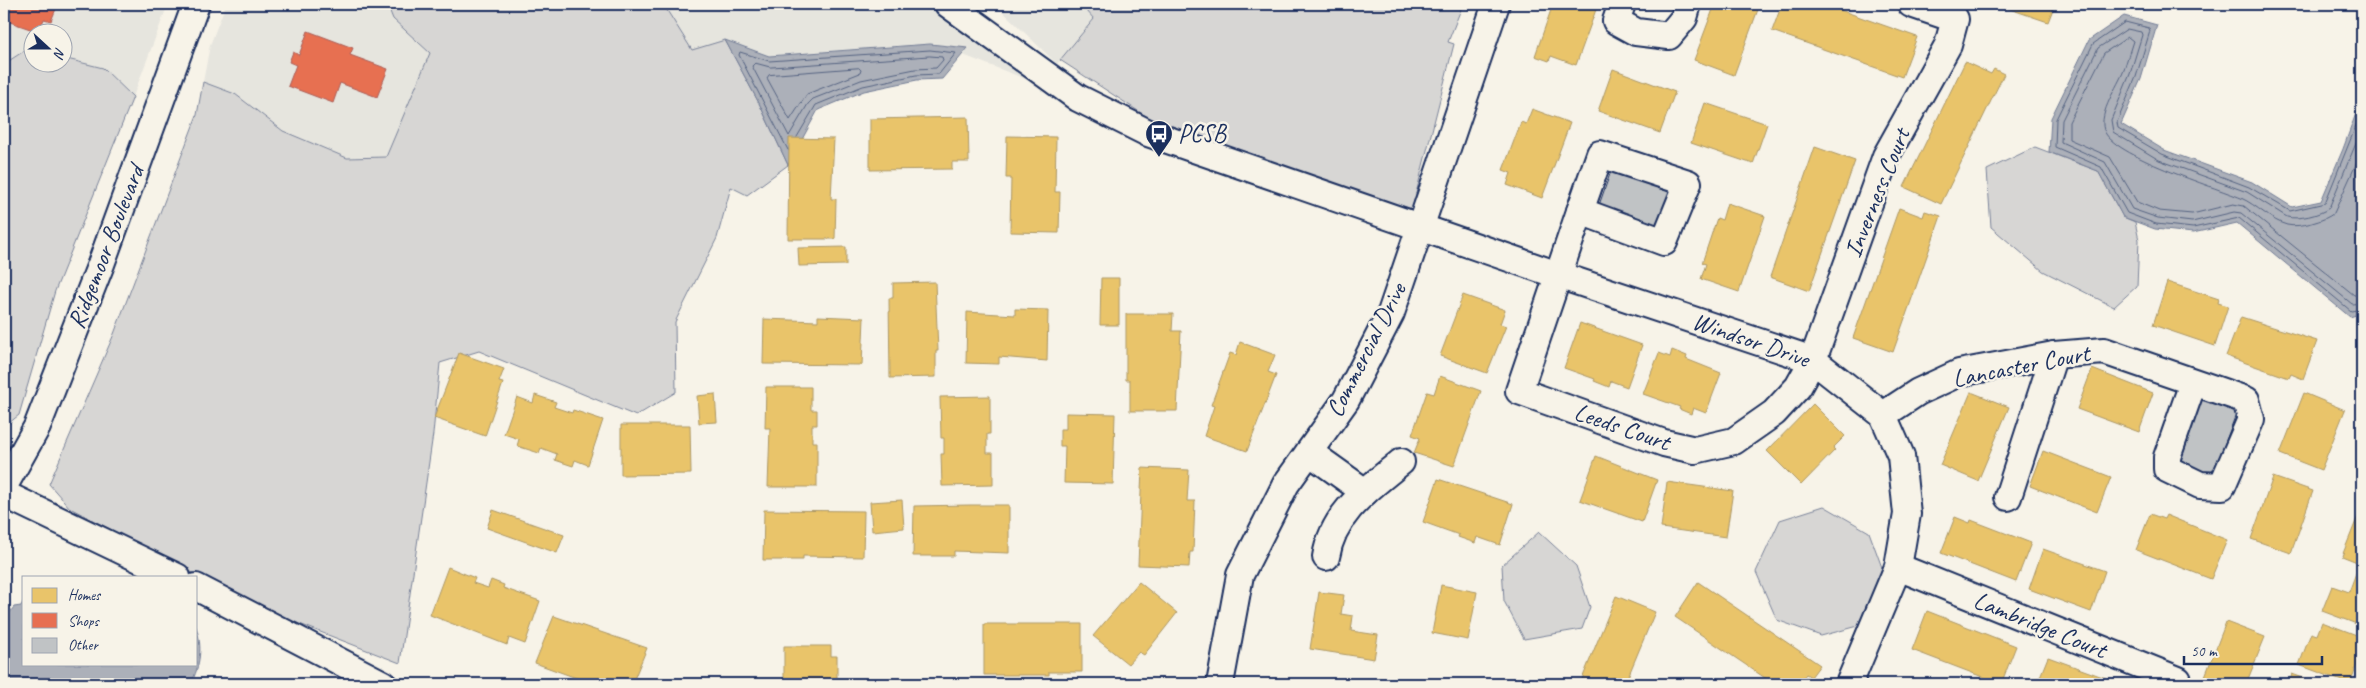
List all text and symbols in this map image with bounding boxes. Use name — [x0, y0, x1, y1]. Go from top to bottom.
north arrow — [22, 22, 72, 72]
text: N — [49, 45, 69, 62]
place label: PCSB — [1178, 118, 1228, 150]
bus stop icon: PCSB — [1144, 119, 1174, 158]
street label: Inverness Court — [1837, 121, 1918, 262]
street label: Ridgemoor Boulevard — [60, 157, 153, 333]
street label: Commercial Drive — [1319, 276, 1414, 422]
street label: Windsor Drive — [1688, 305, 1815, 376]
street label: Lancaster Court — [1950, 337, 2095, 395]
street label: Leeds Court — [1570, 396, 1676, 459]
legend — [22, 576, 198, 666]
street label: Lambridge Court — [1969, 584, 2113, 667]
text: Homes — [68, 586, 102, 605]
text: Shops — [68, 612, 101, 631]
scale bar — [2184, 633, 2321, 665]
text: Other — [68, 636, 99, 655]
text: 50 m — [2191, 642, 2218, 661]

